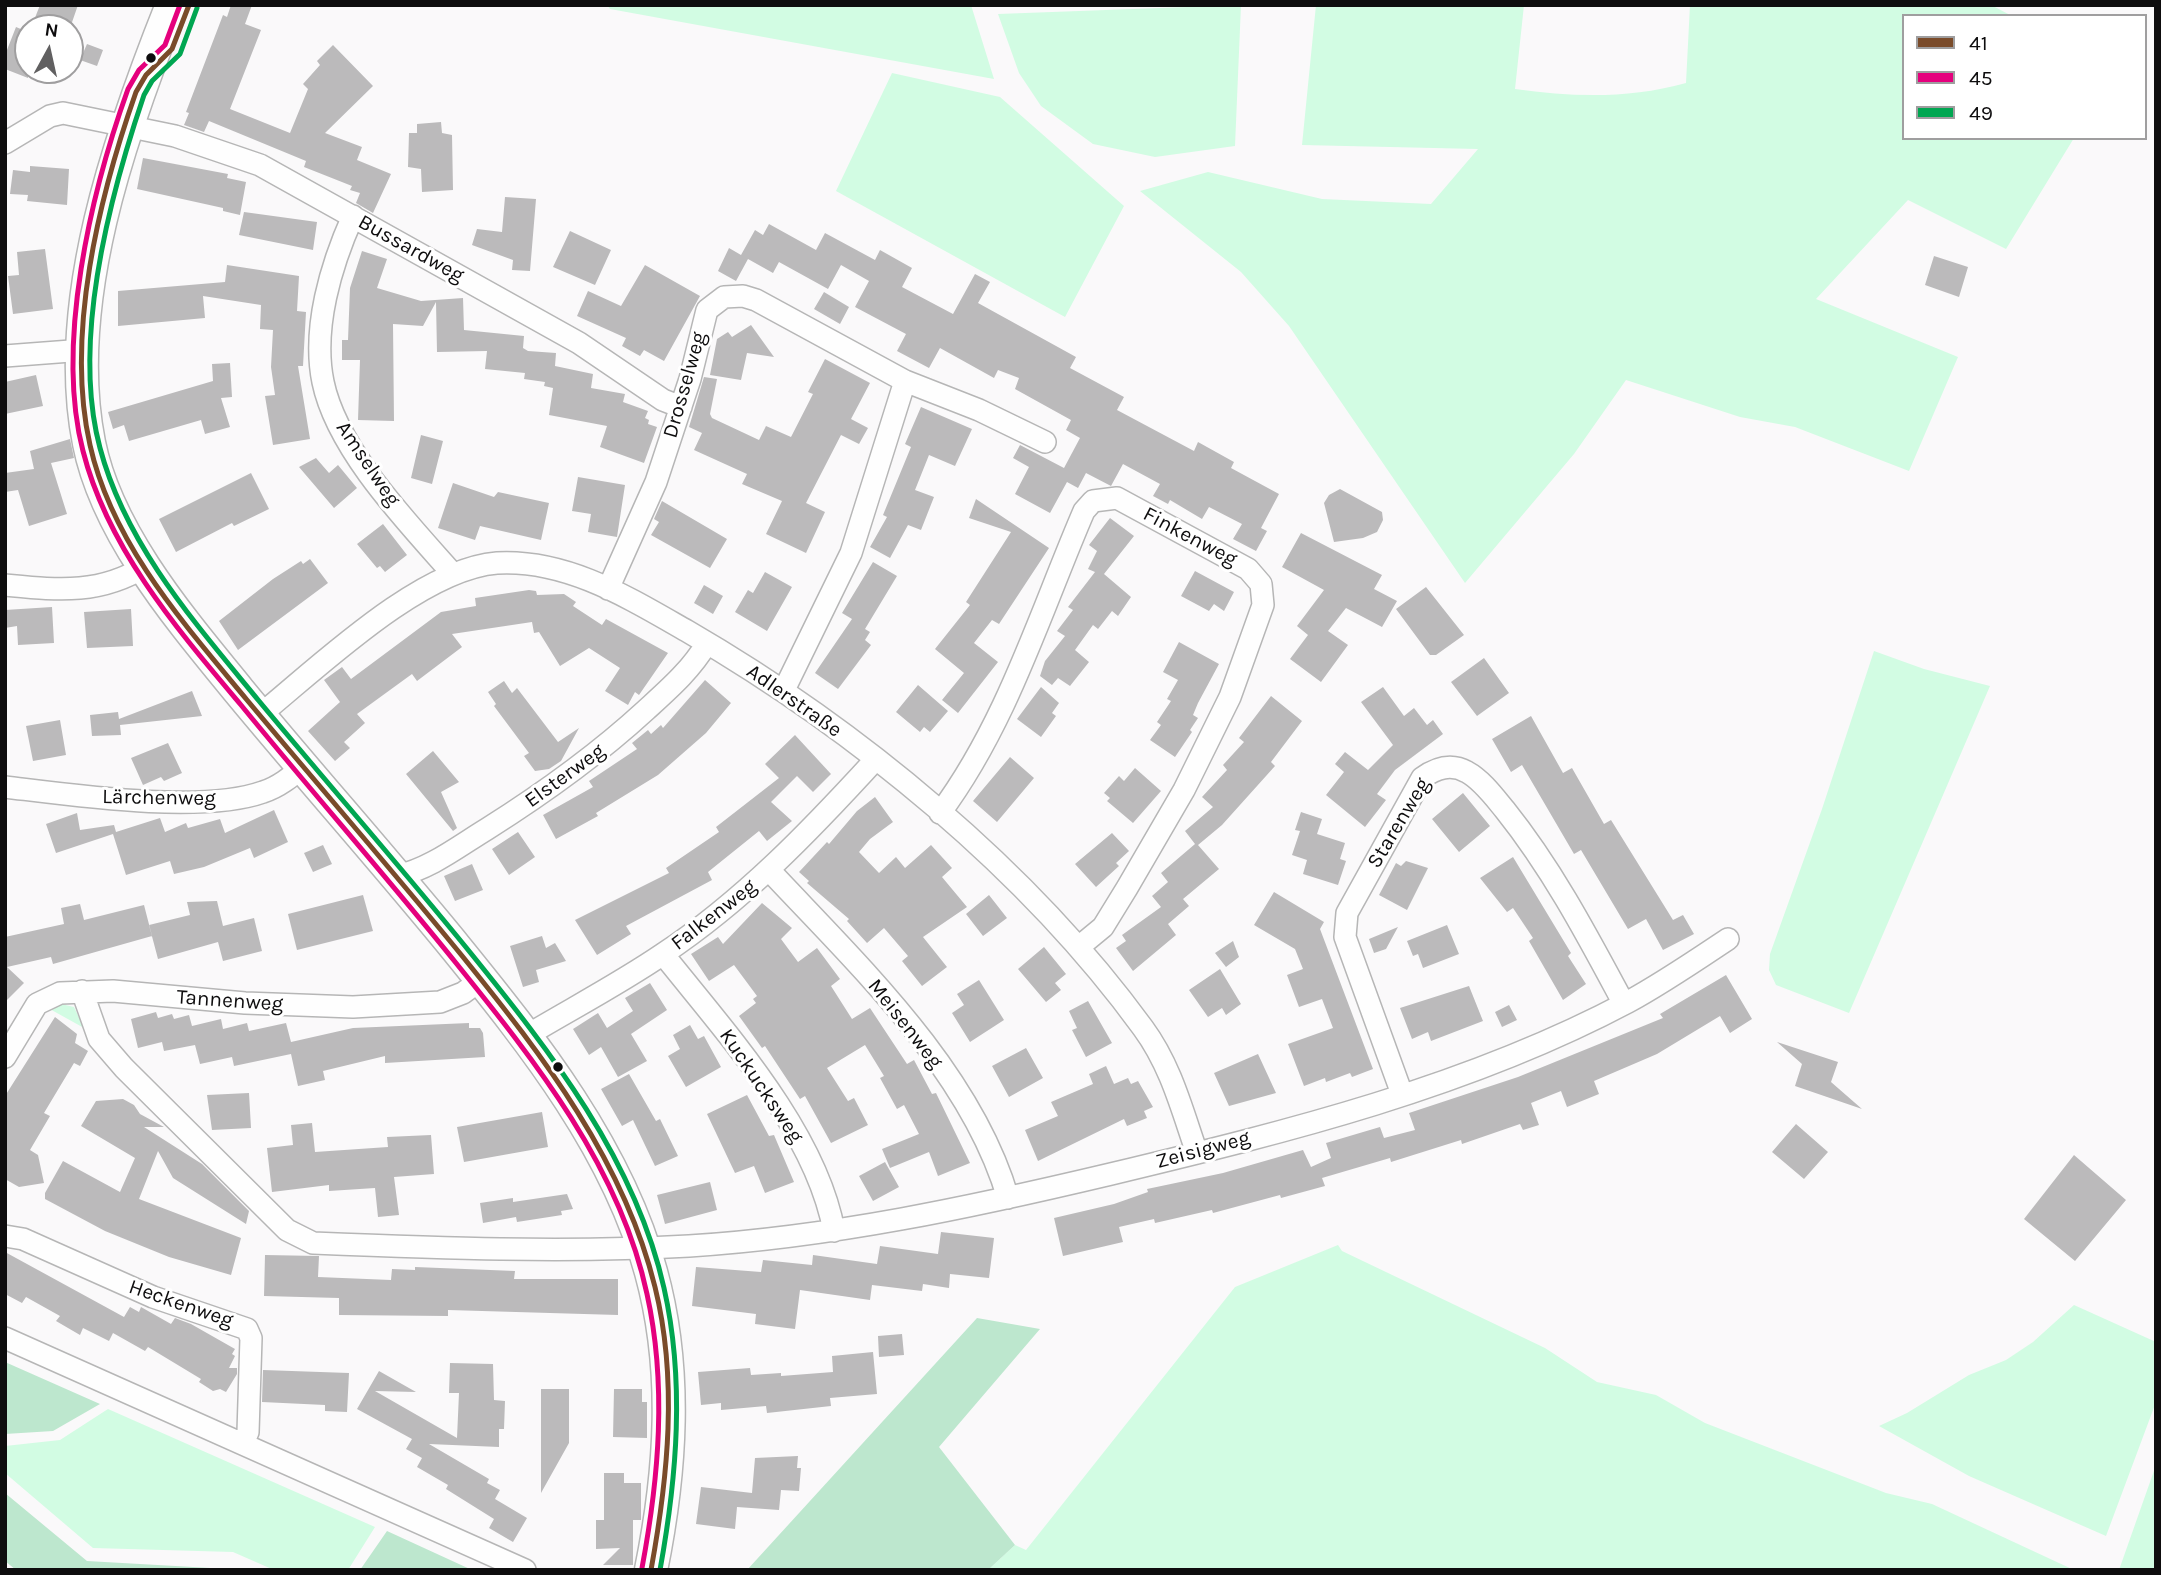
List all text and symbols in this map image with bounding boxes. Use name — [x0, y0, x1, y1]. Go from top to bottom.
north arrow — [14, 14, 84, 84]
legend — [1902, 14, 2147, 140]
text: N — [43, 18, 60, 42]
text: 41 — [1969, 31, 1988, 55]
unlabelled marker — [144, 51, 158, 65]
text: 45 — [1969, 66, 1993, 90]
text: 49 — [1969, 101, 1993, 125]
street label: Bussardweg — [354, 210, 468, 288]
street label: Drosselweg — [658, 329, 712, 441]
street label: Amselweg — [330, 417, 406, 511]
street label: Finkenweg — [1139, 502, 1241, 572]
street label: Adlerstraße — [742, 659, 846, 743]
street label: Elsterweg — [520, 739, 610, 813]
street label: Starenweg — [1362, 773, 1436, 873]
street label: Lärchenweg — [102, 784, 216, 812]
street label: Falkenweg — [666, 874, 762, 956]
street label: Meisenweg — [862, 974, 948, 1074]
street label: Tannenweg — [176, 985, 284, 1017]
street label: Kuckucksweg — [714, 1024, 808, 1148]
unlabelled marker — [551, 1060, 565, 1074]
street label: Zeisigweg — [1153, 1125, 1253, 1175]
street label: Heckenweg — [125, 1274, 237, 1334]

